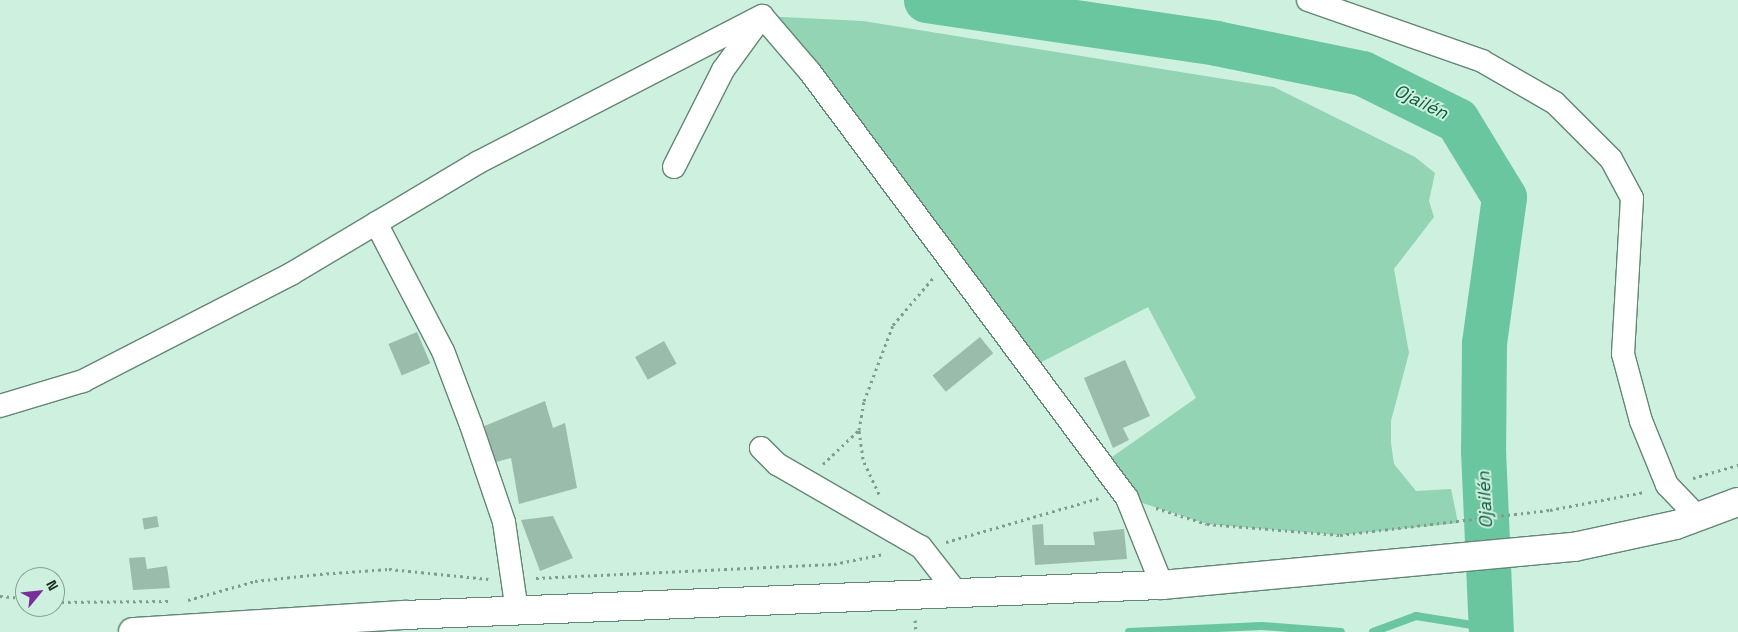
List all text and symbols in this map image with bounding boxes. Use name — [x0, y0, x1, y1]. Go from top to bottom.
water label: Ojailén — [1390, 80, 1452, 124]
water label: Ojailén — [1473, 471, 1497, 529]
north arrow — [15, 567, 65, 617]
text: N — [42, 577, 63, 594]

